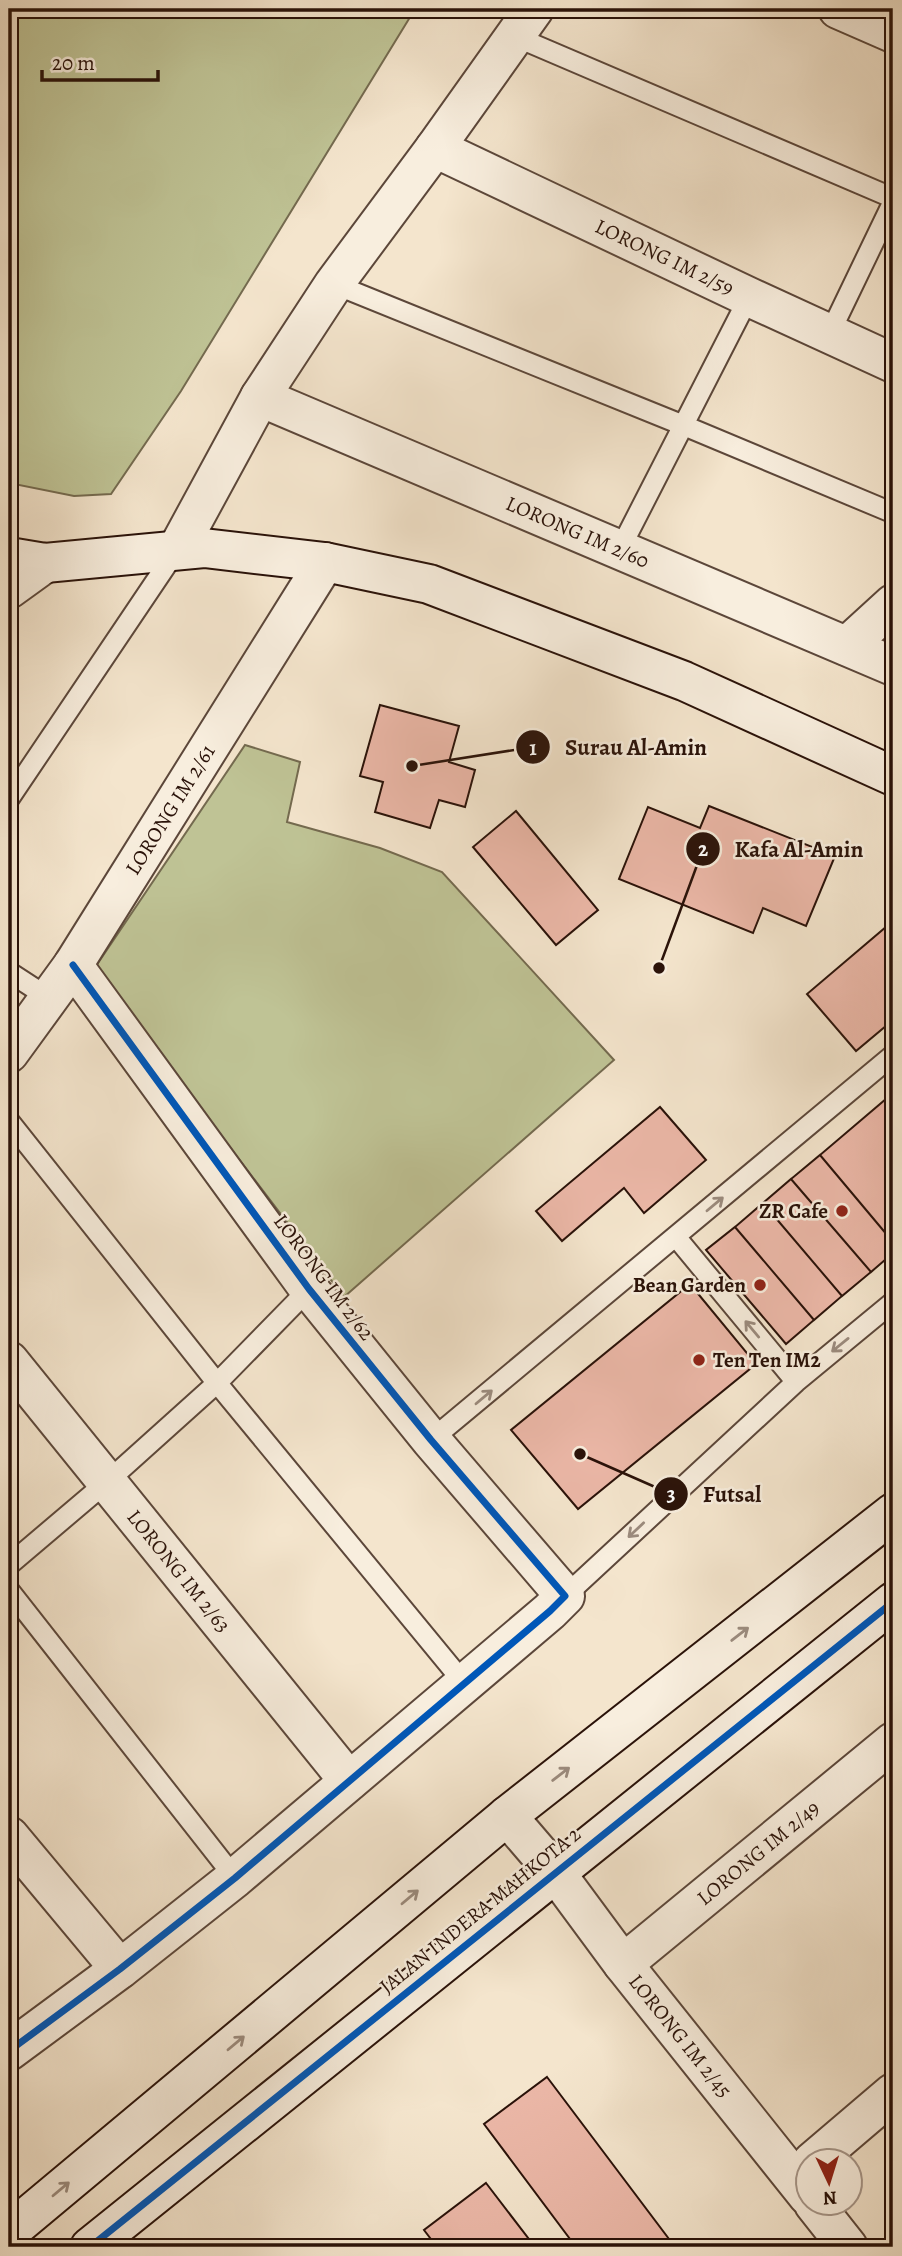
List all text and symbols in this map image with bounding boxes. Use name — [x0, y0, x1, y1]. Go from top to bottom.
scale bar — [42, 38, 158, 82]
text: 20 m — [52, 49, 95, 77]
street label: LORONG IM 2/59 — [590, 212, 739, 302]
street label: LORONG IM 2/60 — [502, 489, 653, 575]
callout: Surau Al-Amin — [516, 725, 721, 769]
text: Surau Al-Amin — [565, 732, 707, 763]
text: 1 — [529, 734, 537, 762]
street label: LORONG IM 2/61 — [119, 739, 222, 880]
callout: Kafa Al-Amin — [686, 827, 878, 871]
text: Kafa Al-Amin — [734, 834, 864, 865]
text: 2 — [698, 835, 708, 863]
one-way arrow — [706, 1196, 724, 1212]
place label: ZR Cafe — [759, 1197, 828, 1225]
marker: ZR Cafe — [834, 1203, 850, 1219]
street label: LORONG IM 2/62 — [267, 1208, 381, 1346]
place label: Bean Garden — [633, 1271, 746, 1299]
marker: Bean Garden — [752, 1277, 768, 1293]
one-way arrow — [744, 1320, 760, 1338]
one-way arrow — [832, 1337, 850, 1353]
place label: Ten Ten IM2 — [713, 1346, 821, 1374]
marker: Ten Ten IM2 — [691, 1352, 707, 1368]
one-way arrow — [474, 1389, 492, 1404]
callout: Futsal — [654, 1472, 775, 1516]
text: Futsal — [703, 1479, 761, 1510]
text: 3 — [666, 1480, 676, 1508]
street label: LORONG IM 2/63 — [121, 1504, 237, 1638]
one-way arrow — [628, 1522, 645, 1539]
one-way arrow — [730, 1626, 748, 1641]
one-way arrow — [551, 1767, 569, 1782]
street label: LORONG IM 2/49 — [691, 1794, 825, 1912]
street label: JALAN INDERA MAHKOTA 2 — [374, 1820, 586, 2000]
one-way arrow — [401, 1889, 419, 1905]
street label: LORONG IM 2/45 — [622, 1968, 738, 2103]
one-way arrow — [226, 2035, 244, 2051]
north arrow — [794, 2148, 864, 2218]
one-way arrow — [52, 2181, 70, 2196]
text: N — [822, 2185, 838, 2211]

